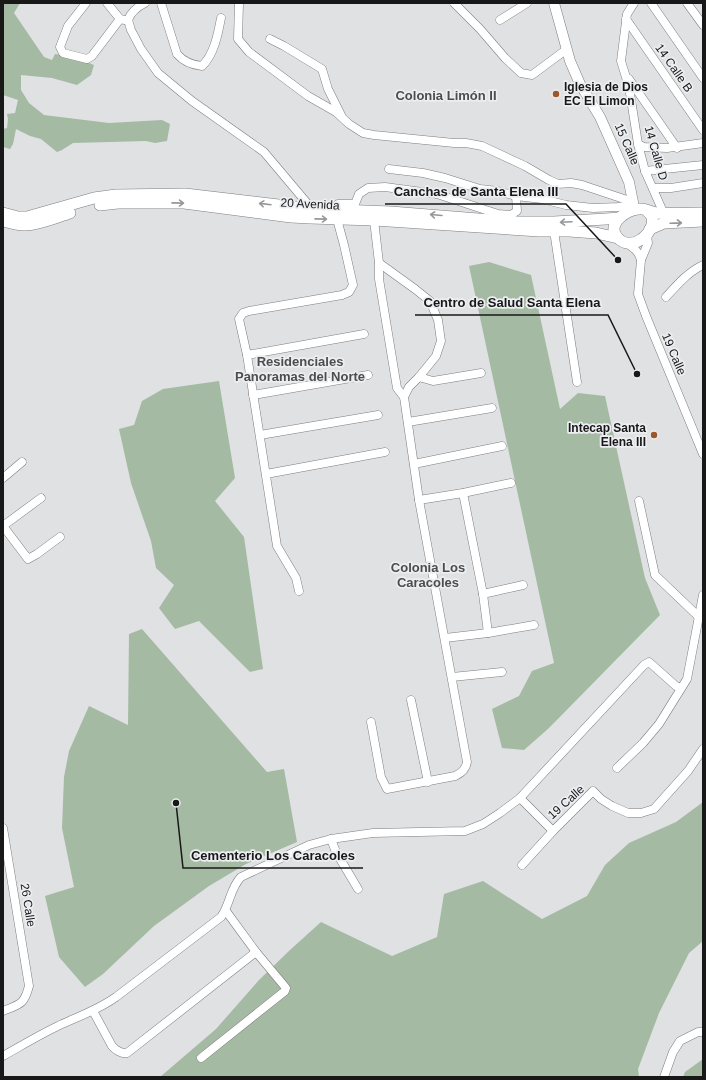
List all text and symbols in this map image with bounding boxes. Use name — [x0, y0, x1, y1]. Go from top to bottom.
street label: 14 Calle B — [652, 41, 696, 95]
place label: Iglesia de Dios EC El Limon — [564, 80, 648, 108]
district label: Colonia Limón II — [395, 88, 497, 103]
marker: Iglesia de Dios EC El Limon — [551, 89, 561, 99]
street label: 15 Calle — [612, 121, 642, 167]
street label: 14 Calle D — [642, 124, 671, 182]
callout: Canchas de Santa Elena III — [385, 179, 566, 204]
text: Canchas de Santa Elena III — [394, 184, 558, 199]
street label: 20 Avenida — [280, 195, 340, 213]
one-way arrow — [171, 199, 184, 207]
one-way arrow — [259, 200, 272, 207]
one-way arrow — [430, 212, 443, 219]
one-way arrow — [314, 215, 327, 223]
one-way arrow — [560, 218, 573, 225]
one-way arrow — [669, 219, 682, 226]
callout: Centro de Salud Santa Elena — [415, 290, 608, 315]
text: Centro de Salud Santa Elena — [424, 295, 601, 310]
street label: 19 Calle — [659, 331, 689, 377]
district label: Residenciales Panoramas del Norte — [235, 354, 365, 384]
place label: Intecap Santa Elena III — [568, 421, 646, 449]
marker: Intecap Santa Elena III — [649, 430, 659, 440]
district label: Colonia Los Caracoles — [391, 560, 465, 590]
street label: 19 Calle — [545, 782, 587, 822]
callout: Cementerio Los Caracoles — [183, 843, 363, 868]
text: Cementerio Los Caracoles — [191, 848, 355, 863]
street label: 26 Calle — [18, 882, 38, 928]

